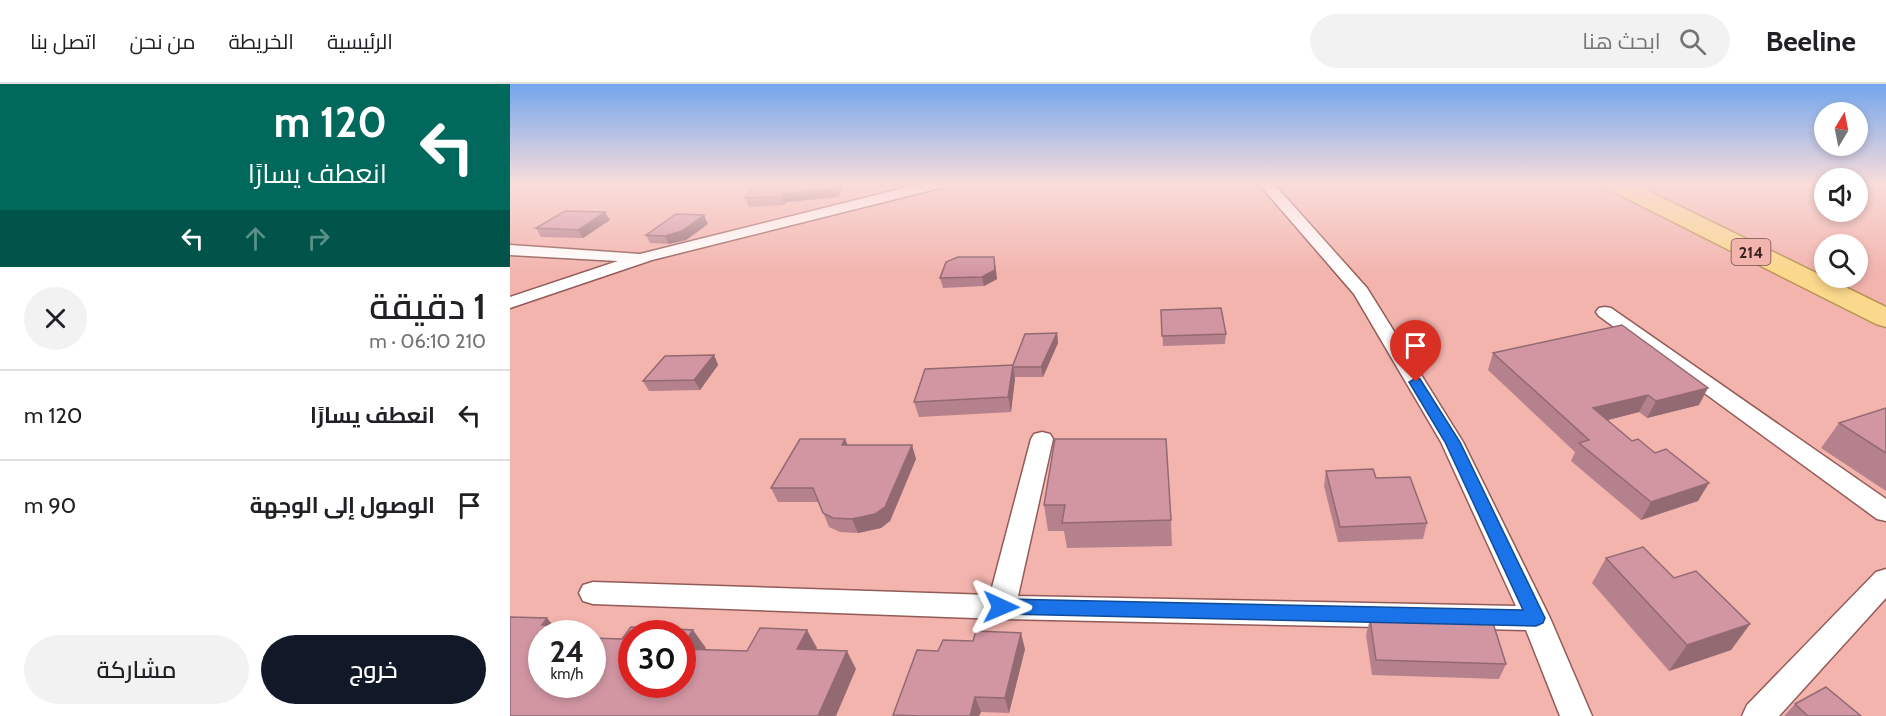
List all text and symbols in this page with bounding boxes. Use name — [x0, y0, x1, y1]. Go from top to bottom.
search box — [1310, 14, 1730, 68]
text: Beeline — [1766, 24, 1856, 58]
icon: search — [1676, 25, 1709, 58]
text: ابحث هنا — [1582, 28, 1661, 55]
text: اتصل بنا — [30, 29, 97, 54]
text: من نحن — [130, 29, 195, 54]
text: الخريطة — [228, 29, 294, 54]
text: الرئيسية — [327, 29, 393, 54]
text: 120 m — [274, 96, 387, 148]
north arrow — [1814, 102, 1868, 156]
map controls — [1814, 102, 1868, 288]
icon: left — [408, 108, 486, 186]
text: انعطف يسارًا — [248, 157, 387, 190]
button: sound — [1814, 168, 1868, 222]
icon: left — [176, 222, 209, 255]
icon: ahead — [239, 222, 272, 255]
icon: right — [302, 222, 335, 255]
button: search — [1814, 234, 1868, 288]
road number: 214 — [1732, 239, 1770, 265]
text: 1 دقيقة — [369, 284, 486, 328]
button: close — [24, 287, 87, 350]
pin — [1390, 320, 1441, 382]
text: 210 m · 06:10 — [369, 329, 486, 353]
icon: arrive — [1399, 329, 1432, 362]
icon: left — [453, 399, 486, 432]
text: 120 m — [24, 402, 82, 429]
text: انعطف يسارًا — [310, 402, 435, 429]
icon: arrive — [453, 489, 486, 522]
text: 90 m — [24, 492, 76, 519]
text: الوصول إلى الوجهة — [250, 492, 435, 519]
position arrow — [969, 575, 1033, 639]
speed limit sign: 30 — [618, 620, 696, 698]
text: 24 — [550, 633, 584, 670]
button: مشاركة — [24, 635, 249, 704]
button: خروج — [261, 635, 486, 704]
text: km/h — [551, 665, 583, 683]

